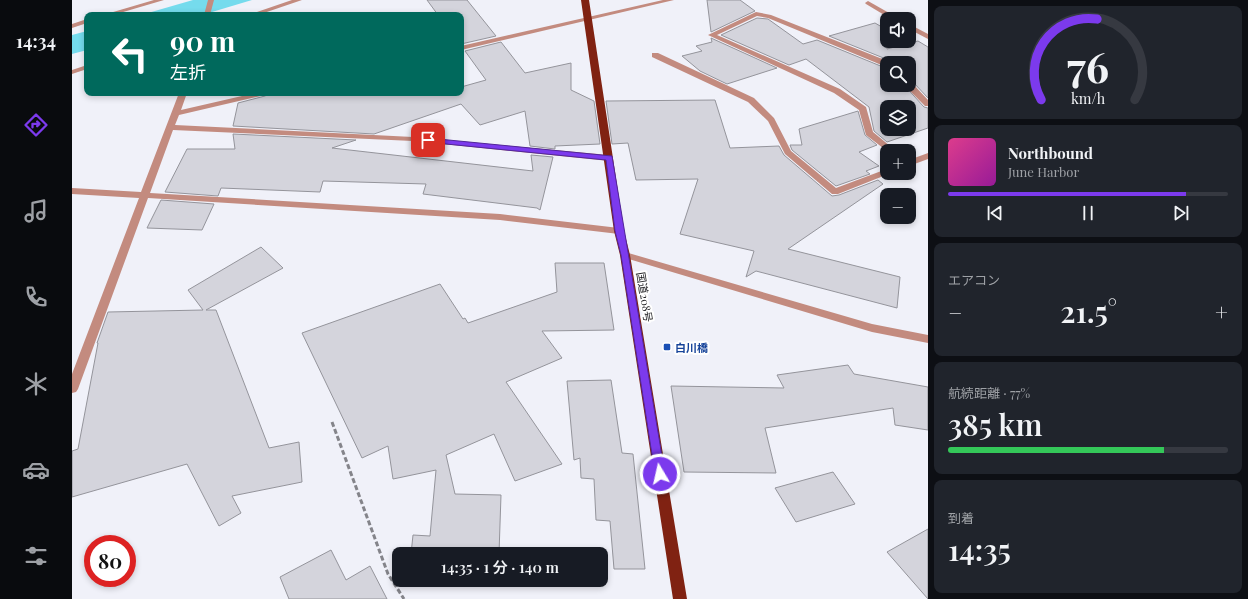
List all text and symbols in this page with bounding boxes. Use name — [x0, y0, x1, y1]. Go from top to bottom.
map controls — [880, 12, 916, 224]
button: sound — [880, 12, 916, 48]
text: 90 m — [170, 22, 235, 59]
icon: left — [104, 28, 156, 80]
text: 14:34 — [16, 29, 56, 53]
text: 76 — [1067, 38, 1109, 93]
button: search — [880, 56, 916, 92]
text: 左折 — [170, 60, 206, 84]
text: km/h — [1071, 89, 1106, 108]
button: layers — [880, 100, 916, 136]
icon: directions — [22, 111, 50, 139]
pin — [411, 123, 445, 157]
icon: arrive — [417, 129, 439, 151]
text: Northbound — [1008, 143, 1093, 163]
button: + — [880, 144, 916, 180]
text: June Harbor — [1008, 163, 1079, 180]
button: − — [880, 188, 916, 224]
icon: music — [22, 197, 50, 225]
icon: previous — [984, 202, 1006, 224]
icon: pause — [1077, 202, 1099, 224]
icon: next — [1170, 202, 1192, 224]
street label: 国道208号 — [634, 271, 656, 323]
text: エアコン — [948, 271, 1000, 288]
icon: phone — [22, 283, 50, 311]
text: 21.5° — [1060, 291, 1117, 331]
text: − — [948, 297, 962, 327]
text: + — [1215, 297, 1228, 327]
place label: 白川橋 — [675, 340, 708, 355]
marker: 白川橋 — [662, 342, 672, 352]
icon: climate — [22, 370, 50, 398]
text: 航続距離 · 77% — [948, 384, 1030, 401]
text: 385 km — [948, 404, 1042, 444]
position arrow — [639, 453, 681, 495]
icon: car — [22, 456, 50, 484]
text: 到着 — [948, 509, 974, 526]
text: 14:35 — [948, 529, 1011, 569]
speed limit sign: 80 — [84, 535, 136, 587]
icon: filters — [22, 542, 50, 570]
text: 14:35 · 1 分 · 140 m — [441, 557, 559, 577]

